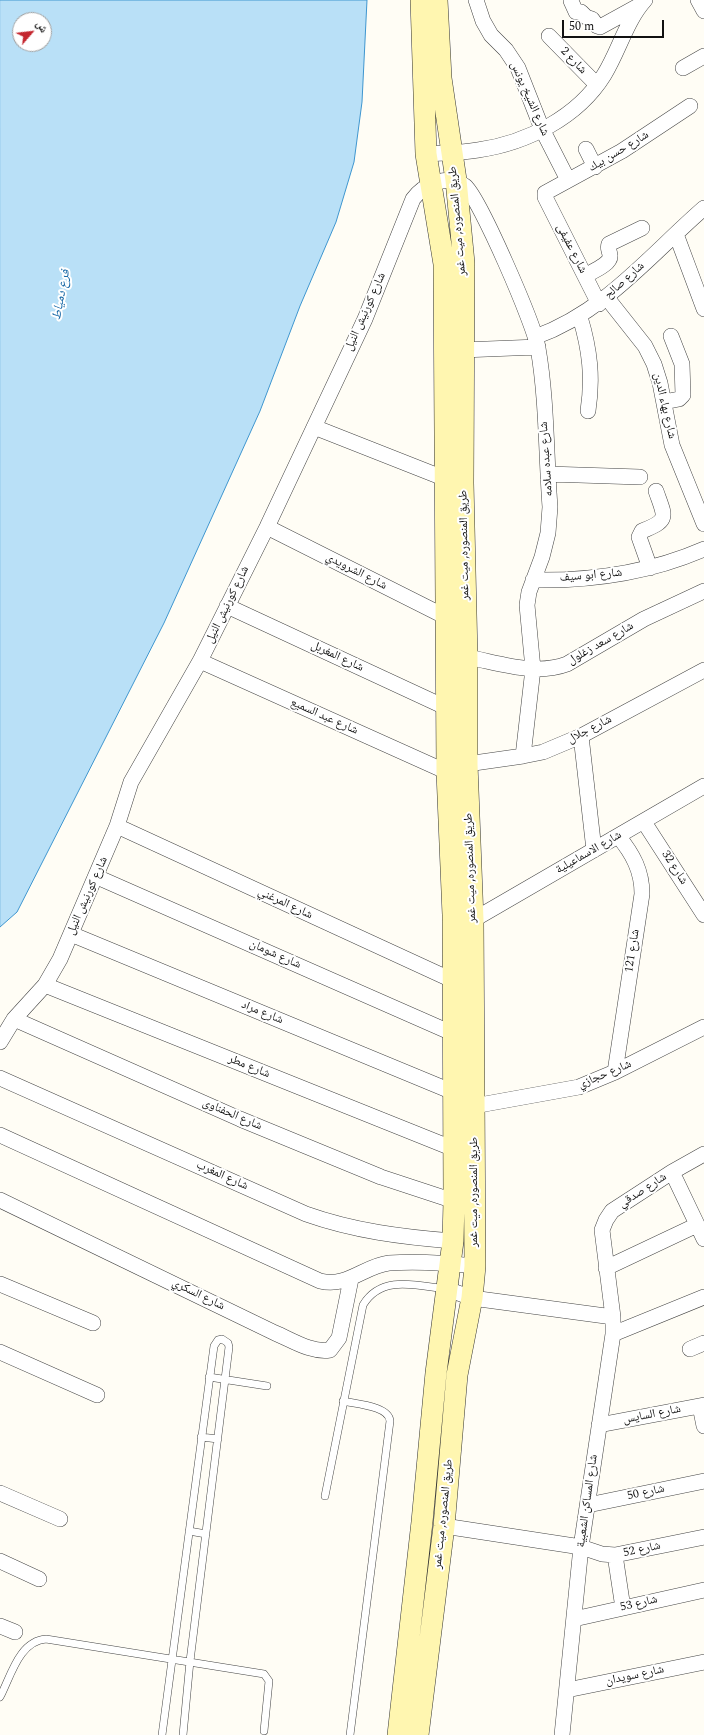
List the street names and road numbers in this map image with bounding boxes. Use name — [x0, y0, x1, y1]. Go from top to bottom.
street label: شارع 2 — [557, 45, 589, 77]
street label: شارع الشيخ يونس — [506, 60, 552, 138]
street label: شارع حسن بيك — [586, 128, 652, 176]
street label: طريق المنصوره, ميت غمر — [446, 165, 470, 277]
street label: شارع عفيفى — [552, 222, 590, 276]
street label: شارع صالح — [602, 259, 648, 303]
street label: شارع كورنيش النيل — [342, 271, 390, 353]
street label: شارع بهاء الدين — [649, 372, 679, 440]
street label: شارع عبده سلامه — [537, 421, 557, 497]
street label: طريق المنصوره, ميت غمر — [457, 490, 473, 600]
street label: شارع الشرويدي — [323, 550, 389, 594]
street label: شارع كورنيش النيل — [203, 564, 253, 646]
street label: شارع ابو سيف — [559, 566, 623, 586]
street label: شارع سعد زغلول — [565, 619, 637, 669]
street label: شارع المغربل — [308, 639, 366, 675]
street label: شارع عبد السميع — [288, 696, 360, 738]
street label: شارع جلال — [565, 713, 615, 747]
street label: طريق المنصوره, ميت غمر — [462, 813, 480, 923]
street label: شارع الاسماعيلية — [553, 828, 625, 878]
street label: شارع 32 — [658, 848, 690, 888]
street label: شارع كورنيش النيل — [64, 855, 112, 937]
street label: شارع المرغني — [255, 885, 315, 923]
street label: شارع 121 — [622, 928, 644, 974]
street label: شارع شومان — [247, 937, 303, 973]
street label: شارع مراد — [239, 998, 285, 1028]
street label: شارع مطر — [226, 1052, 272, 1082]
street label: شارع حجازي — [576, 1057, 634, 1093]
street label: شارع الحفناوى — [200, 1096, 264, 1134]
street label: طريق المنصوره, ميت غمر — [468, 1137, 482, 1247]
street label: شارع المغرب — [194, 1158, 250, 1194]
street label: شارع صدقي — [616, 1170, 670, 1212]
street label: شارع السكري — [169, 1276, 227, 1314]
street label: شارع السايس — [622, 1402, 682, 1428]
street label: شارع المساكن الشعبية — [574, 1454, 602, 1548]
street label: طريق المنصوره, ميت غمر — [431, 1458, 457, 1570]
street label: شارع 50 — [626, 1482, 666, 1504]
street label: شارع 52 — [622, 1539, 662, 1561]
street label: شارع 53 — [619, 1593, 659, 1615]
street label: شارع سويدان — [605, 1663, 665, 1689]

